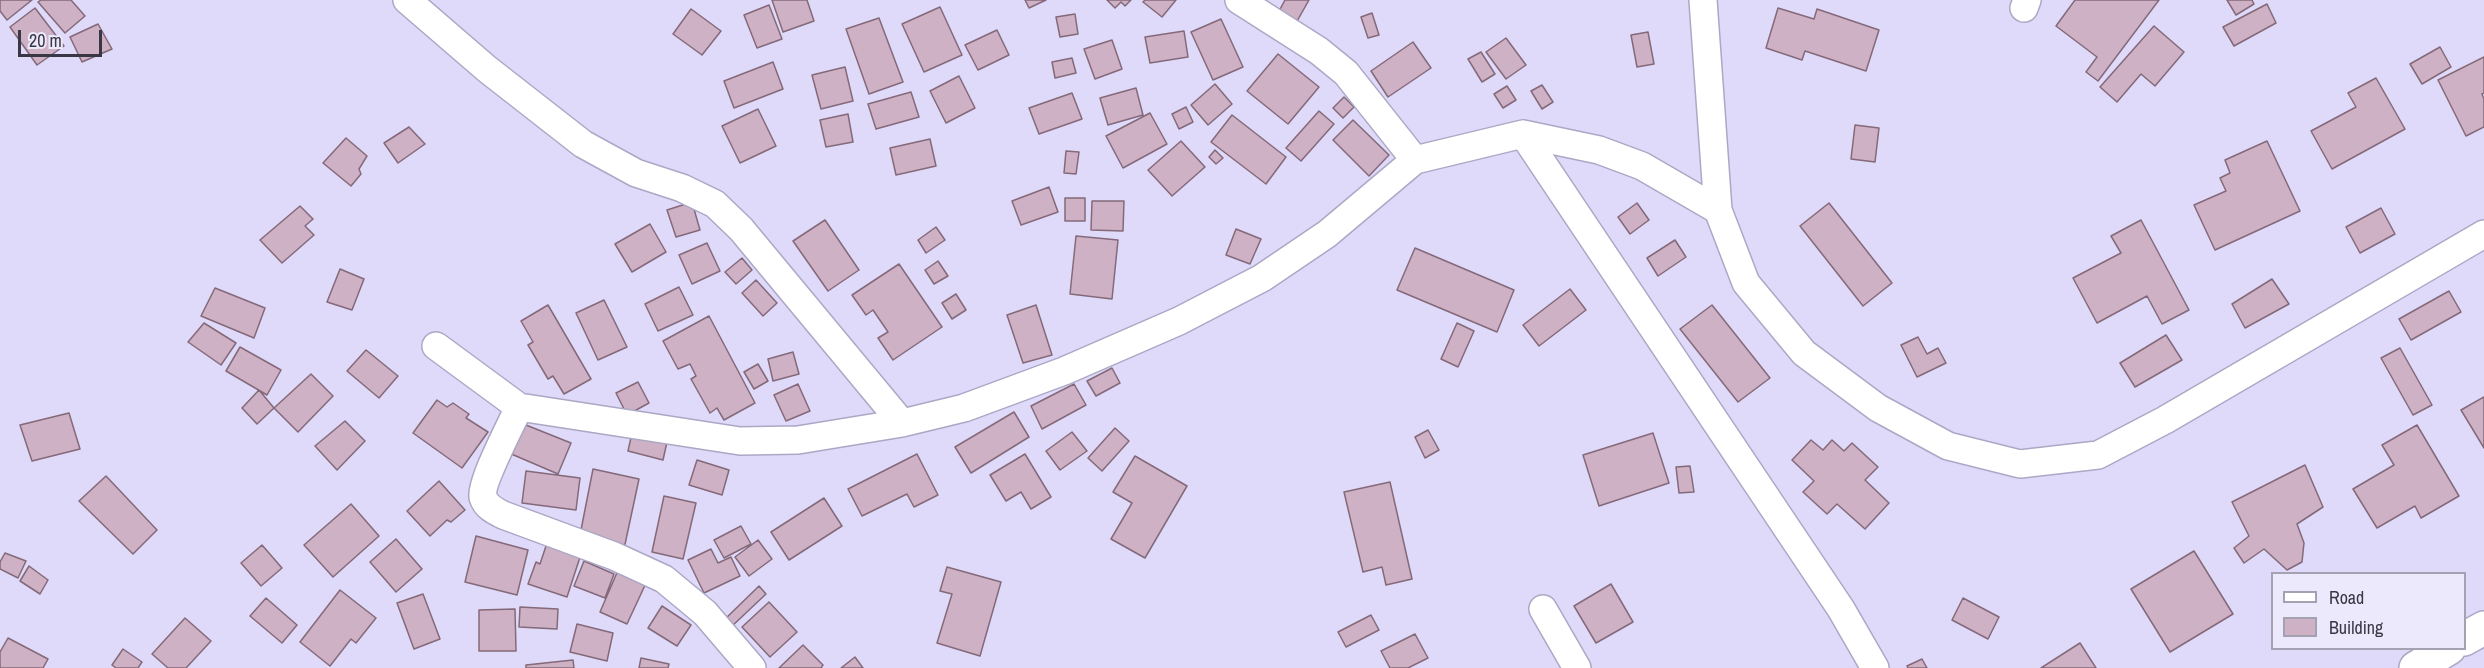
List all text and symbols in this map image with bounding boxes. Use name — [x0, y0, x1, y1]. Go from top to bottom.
scale bar — [21, 18, 105, 56]
text: 20 m — [29, 28, 62, 53]
legend — [2271, 572, 2466, 650]
text: Road — [2329, 585, 2364, 610]
text: Building — [2329, 615, 2383, 640]

